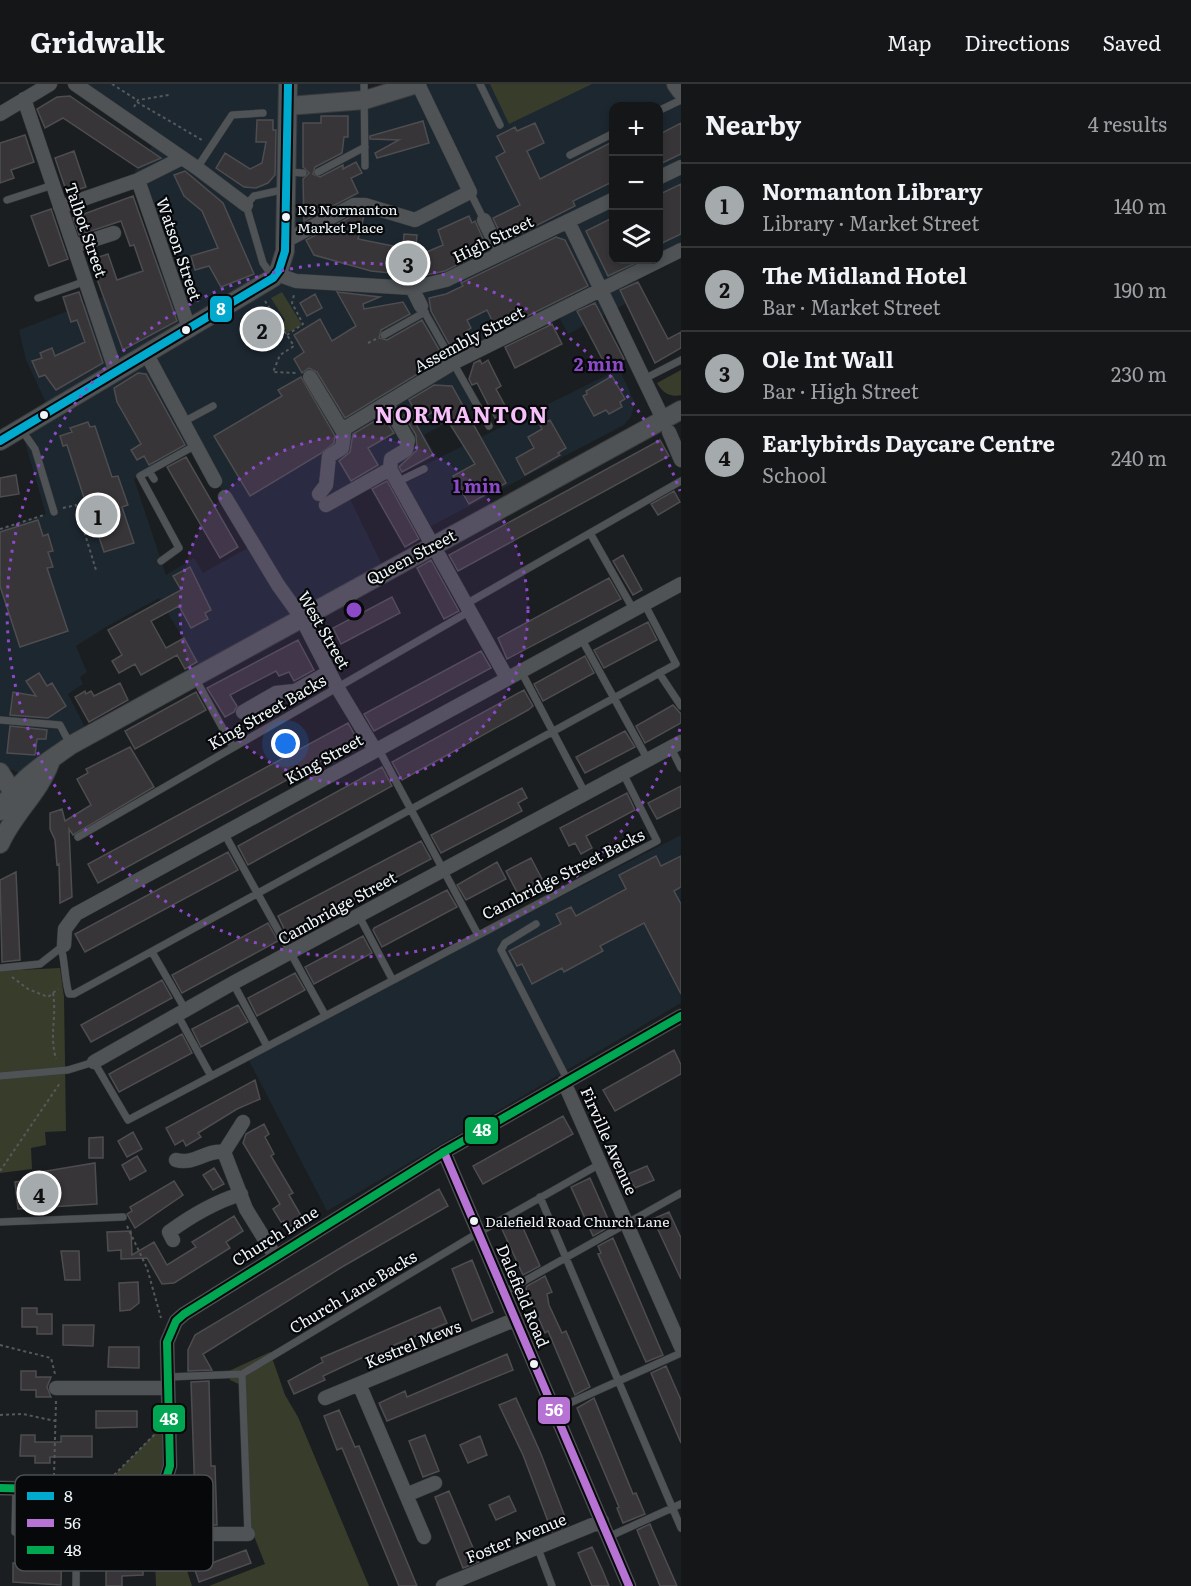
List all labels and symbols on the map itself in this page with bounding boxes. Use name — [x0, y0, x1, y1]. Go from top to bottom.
street label: Talbot Street — [59, 179, 115, 281]
street label: Watson Street — [151, 194, 209, 304]
place label: N3 Normanton Market Place — [297, 199, 398, 237]
street label: High Street — [448, 208, 537, 268]
marker: N3 Normanton Market Place — [280, 211, 292, 223]
pin: 3 — [388, 240, 428, 285]
line badge: 8 — [209, 295, 233, 323]
text: 8 — [216, 296, 226, 320]
street label: Assembly Street — [409, 299, 528, 377]
pin: 2 — [242, 306, 282, 352]
unlabelled marker — [180, 324, 192, 336]
text: 2 min — [574, 350, 625, 377]
district label: NORMANTON — [375, 397, 549, 430]
unlabelled marker — [38, 409, 50, 421]
text: 1 min — [453, 472, 502, 499]
pin: 1 — [78, 492, 118, 538]
street label: Queen Street — [361, 522, 460, 590]
street label: West Street — [293, 586, 357, 673]
centre of rings — [344, 600, 364, 620]
street label: King Street Backs — [203, 667, 330, 755]
street label: King Street — [280, 727, 367, 789]
your location — [271, 729, 300, 758]
street label: Cambridge Street Backs — [477, 822, 648, 925]
street label: Cambridge Street — [273, 864, 401, 950]
street label: Firville Avenue — [575, 1083, 644, 1198]
line badge: 48 — [464, 1116, 499, 1145]
text: 48 — [472, 1117, 492, 1141]
pin: 4 — [20, 1170, 58, 1216]
street label: Church Lane — [227, 1199, 322, 1271]
place label: Dalefield Road Church Lane — [485, 1211, 669, 1231]
marker: Dalefield Road Church Lane — [468, 1215, 480, 1227]
street label: Dalefield Road — [491, 1240, 556, 1351]
street label: Church Lane Backs — [284, 1244, 421, 1339]
street label: Kestrel Mews — [361, 1313, 464, 1373]
unlabelled marker — [528, 1358, 540, 1370]
line badge: 56 — [537, 1396, 571, 1425]
text: 56 — [545, 1397, 563, 1421]
line badge: 48 — [152, 1404, 186, 1433]
text: 48 — [159, 1406, 179, 1430]
legend — [15, 1475, 213, 1571]
text: 8 — [64, 1483, 73, 1507]
street label: Foster Avenue — [462, 1506, 570, 1568]
text: 56 — [64, 1510, 81, 1534]
text: 48 — [64, 1537, 82, 1561]

